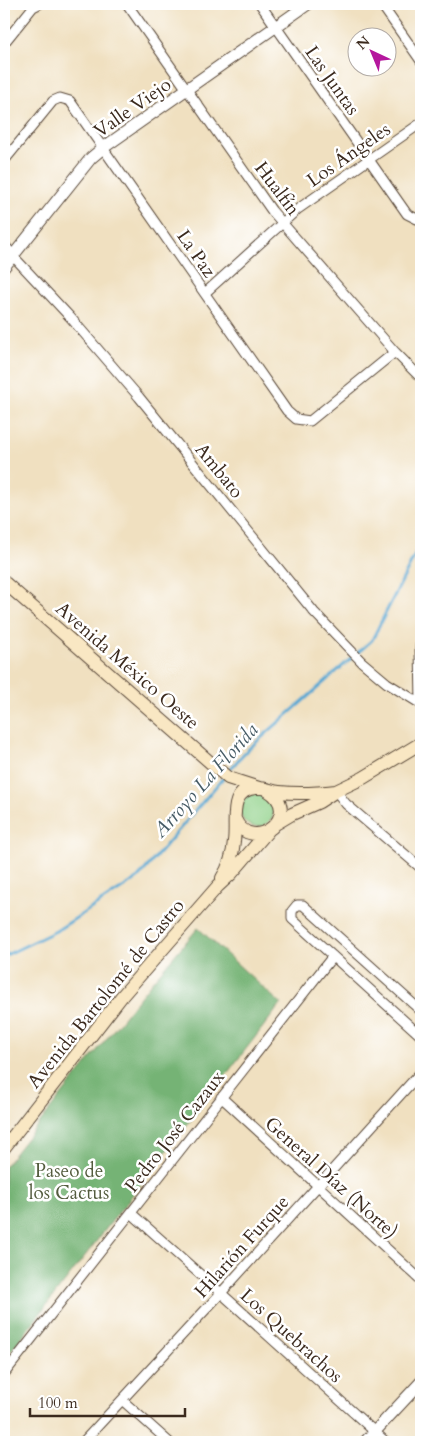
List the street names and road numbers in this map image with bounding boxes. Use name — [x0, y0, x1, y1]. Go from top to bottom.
street label: Las Juntas — [299, 41, 366, 121]
street label: Valle Viejo — [89, 72, 177, 144]
street label: Los Ángeles — [302, 116, 396, 193]
street label: Hualfín — [248, 156, 306, 221]
street label: La Paz — [170, 225, 222, 283]
street label: Ambato — [189, 437, 250, 504]
street label: Avenida México Oeste — [50, 596, 205, 735]
street label: Avenida Bartolomé de Castro — [21, 893, 190, 1094]
street label: Pedro José Cazaux — [119, 1065, 231, 1198]
street label: General Díaz (Norte) — [259, 1111, 404, 1245]
street label: Hilarión Furque — [189, 1190, 295, 1304]
street label: Los Quebrachos — [234, 1283, 348, 1389]

